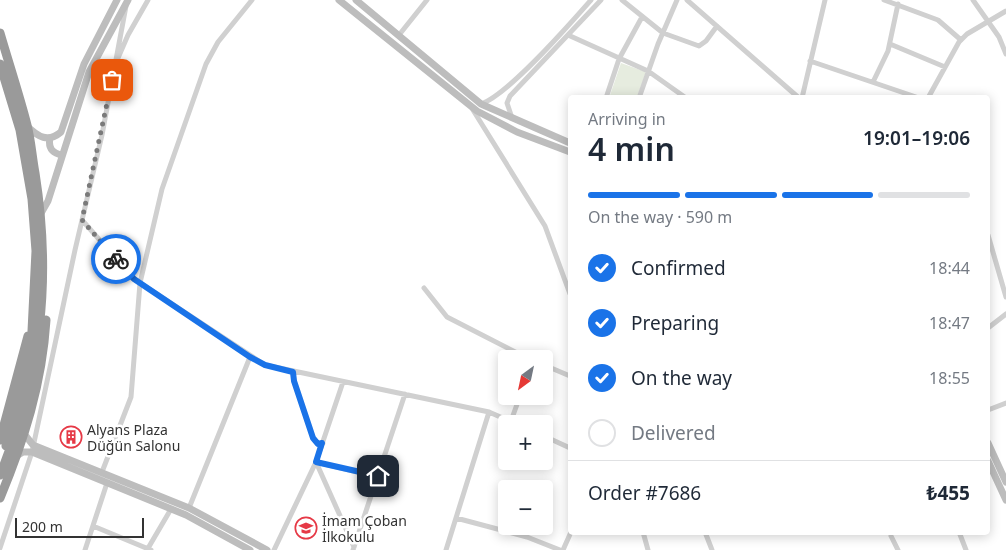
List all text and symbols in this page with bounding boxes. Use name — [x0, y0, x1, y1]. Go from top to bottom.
pin — [91, 59, 133, 101]
icon: bag — [98, 66, 126, 94]
text: Arriving in — [588, 108, 666, 130]
text: 19:01–19:06 — [863, 125, 970, 151]
text: 4 min — [588, 127, 675, 170]
text: On the way · 590 m — [588, 206, 732, 228]
courier — [91, 234, 141, 284]
icon: bike — [102, 245, 130, 273]
icon: check — [588, 254, 616, 282]
text: Confirmed — [631, 255, 726, 281]
text: 18:44 — [929, 257, 970, 279]
icon: check — [588, 309, 616, 337]
text: Preparing — [631, 310, 719, 336]
text: 18:47 — [929, 312, 970, 334]
north arrow — [498, 350, 552, 405]
map controls — [498, 350, 553, 535]
icon: check — [588, 364, 616, 392]
text: On the way — [631, 365, 732, 391]
text: 18:55 — [929, 367, 970, 389]
button: + — [498, 415, 553, 470]
place label: Alyans Plaza Düğün Salonu — [87, 420, 180, 455]
text: Delivered — [631, 420, 716, 446]
building icon: Alyans Plaza Düğün Salonu — [59, 425, 83, 449]
pin — [357, 455, 399, 497]
icon: home — [364, 462, 392, 490]
button: − — [498, 480, 553, 535]
text: Order #7686 — [588, 480, 701, 506]
text: ₺455 — [927, 480, 970, 506]
place label: İmam Çoban İlkokulu — [322, 511, 407, 546]
scale bar — [15, 515, 144, 538]
school or university icon: İmam Çoban İlkokulu — [294, 516, 318, 540]
text: 200 m — [22, 517, 63, 536]

